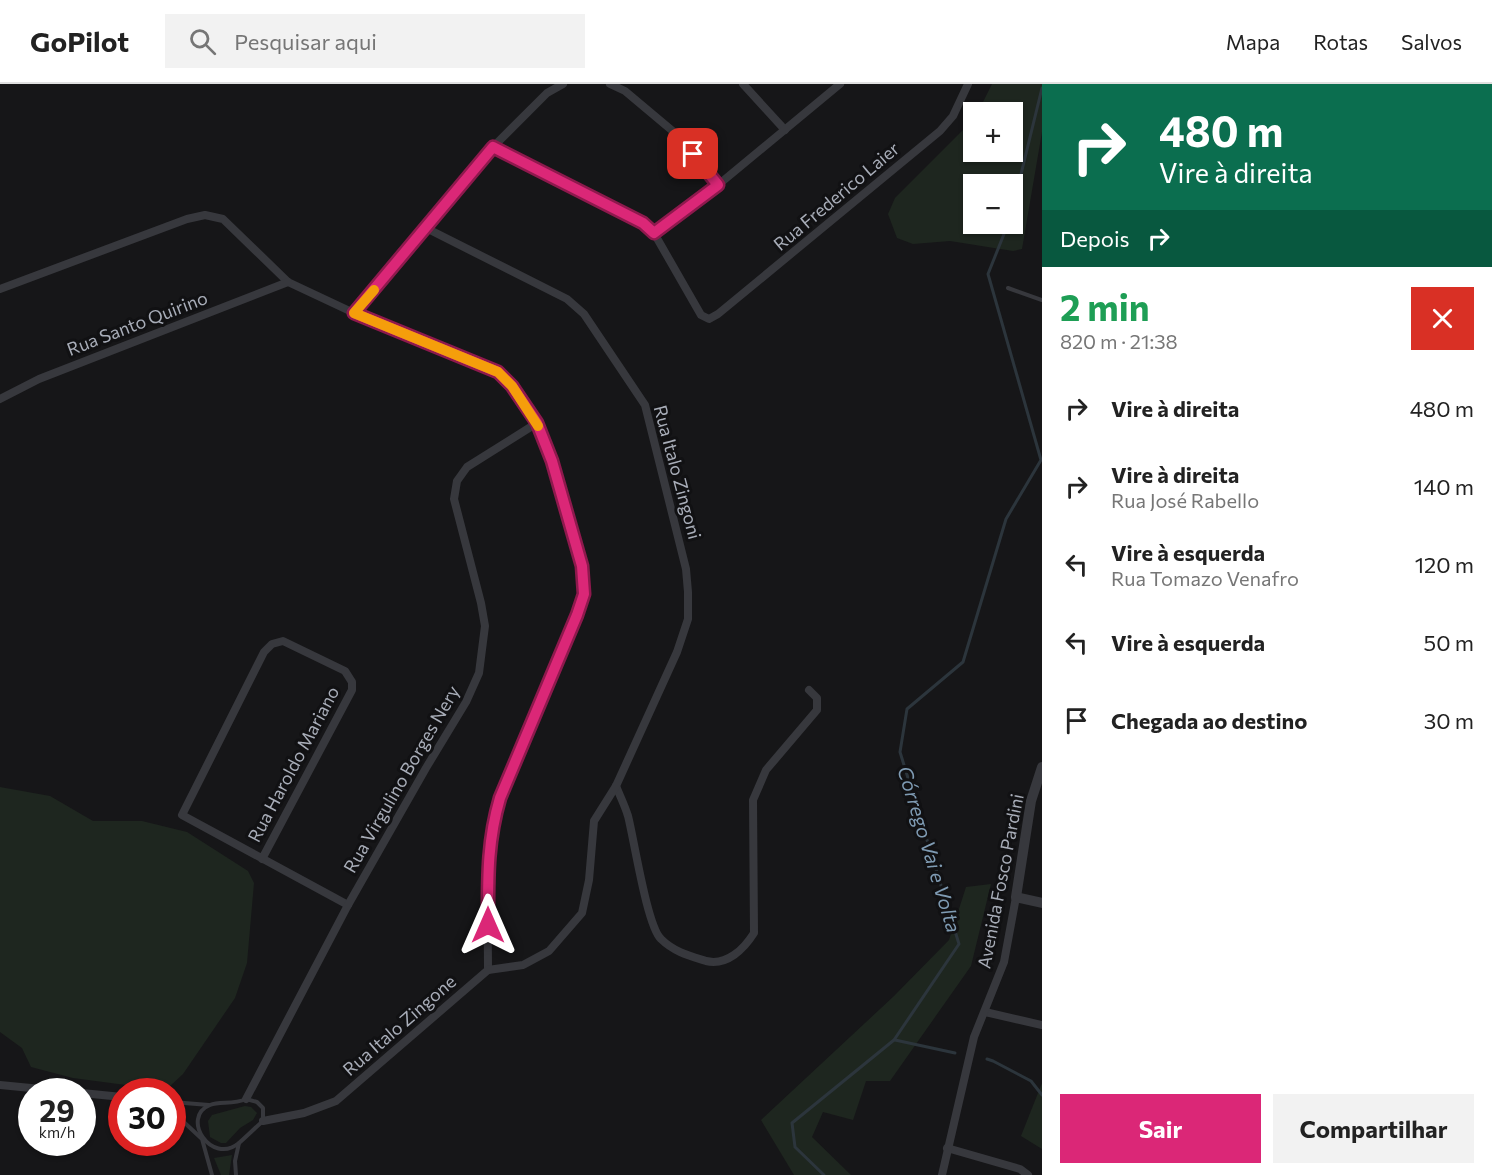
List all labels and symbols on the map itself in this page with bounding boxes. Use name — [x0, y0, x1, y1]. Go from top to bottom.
pin — [667, 128, 718, 179]
street label: Rua Frederico Laier — [769, 137, 903, 255]
street label: Rua Santo Quirino — [64, 286, 210, 360]
street label: Rua Italo Zingoni — [650, 403, 706, 541]
street label: Rua Haroldo Mariano — [243, 682, 343, 846]
street label: Rua Virgulino Borges Nery — [338, 682, 464, 876]
water label: Córrego Vai e Volta — [893, 763, 967, 935]
street label: Avenida Fosco Pardini — [972, 792, 1028, 970]
position arrow — [456, 893, 520, 957]
street label: Rua Italo Zingone — [338, 970, 460, 1080]
speed limit sign: 30 — [108, 1078, 186, 1156]

